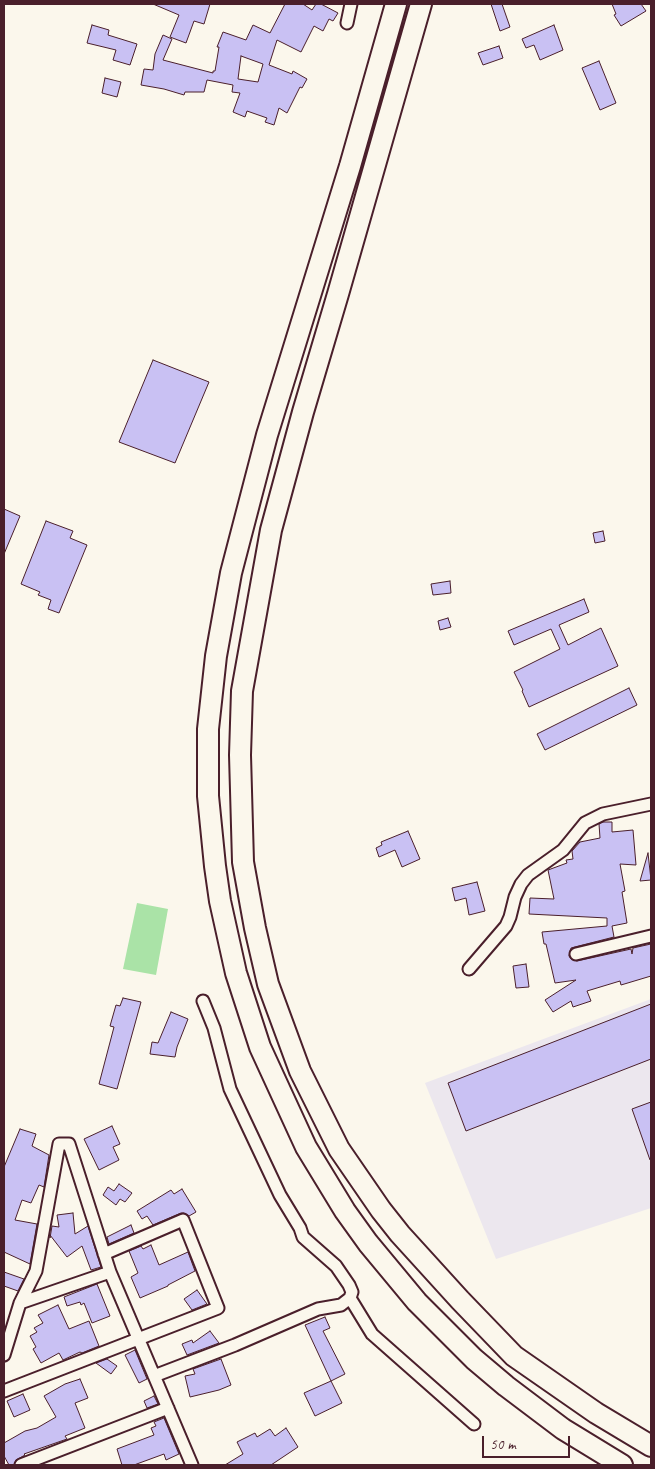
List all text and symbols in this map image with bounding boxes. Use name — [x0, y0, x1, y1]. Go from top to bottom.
scale bar — [485, 1426, 572, 1458]
text: 50 m — [490, 1435, 516, 1454]

